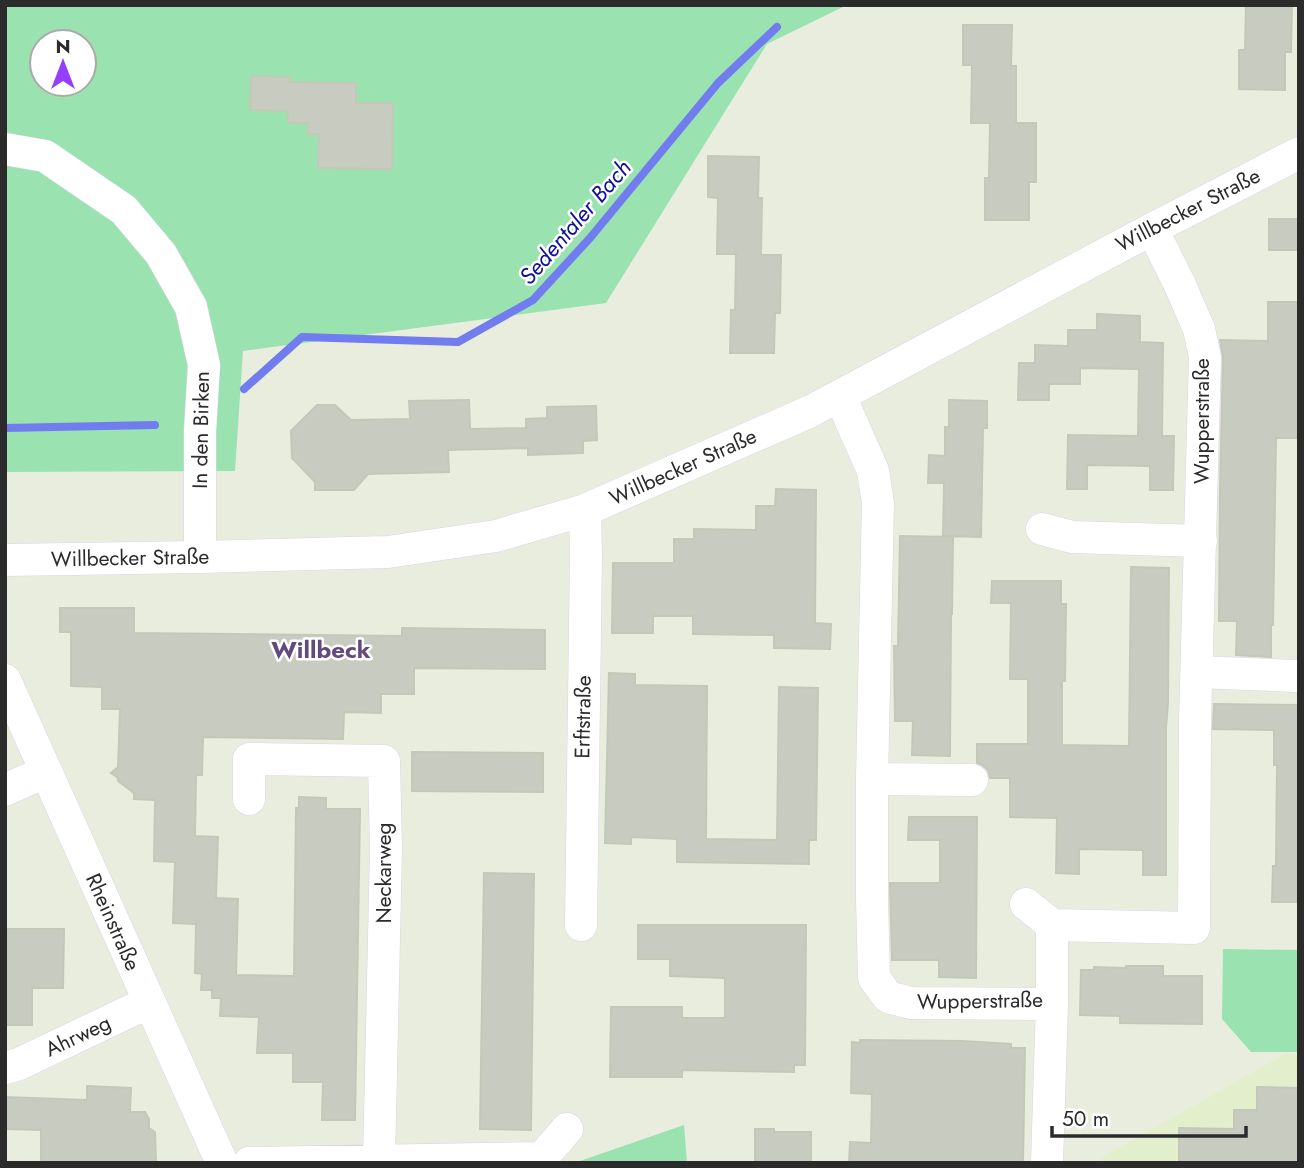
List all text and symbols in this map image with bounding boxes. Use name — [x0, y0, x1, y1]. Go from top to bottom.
north arrow — [28, 28, 98, 98]
text: N — [55, 33, 71, 60]
water label: Sedentaler Bach — [511, 152, 639, 292]
street label: Willbecker Straße — [1111, 161, 1266, 259]
street label: Wupperstraße — [1187, 358, 1217, 484]
street label: In den Birken — [185, 371, 217, 489]
street label: Willbecker Straße — [604, 421, 762, 513]
street label: Willbecker Straße — [50, 542, 210, 574]
district label: Willbeck — [271, 632, 371, 667]
street label: Erftstraße — [567, 675, 599, 759]
street label: Neckarweg — [369, 822, 399, 924]
street label: Rheinstraße — [78, 869, 148, 976]
street label: Wupperstraße — [917, 985, 1043, 1017]
street label: Ahrweg — [40, 1008, 116, 1064]
scale bar — [1052, 1094, 1246, 1138]
text: 50 m — [1062, 1104, 1109, 1134]

